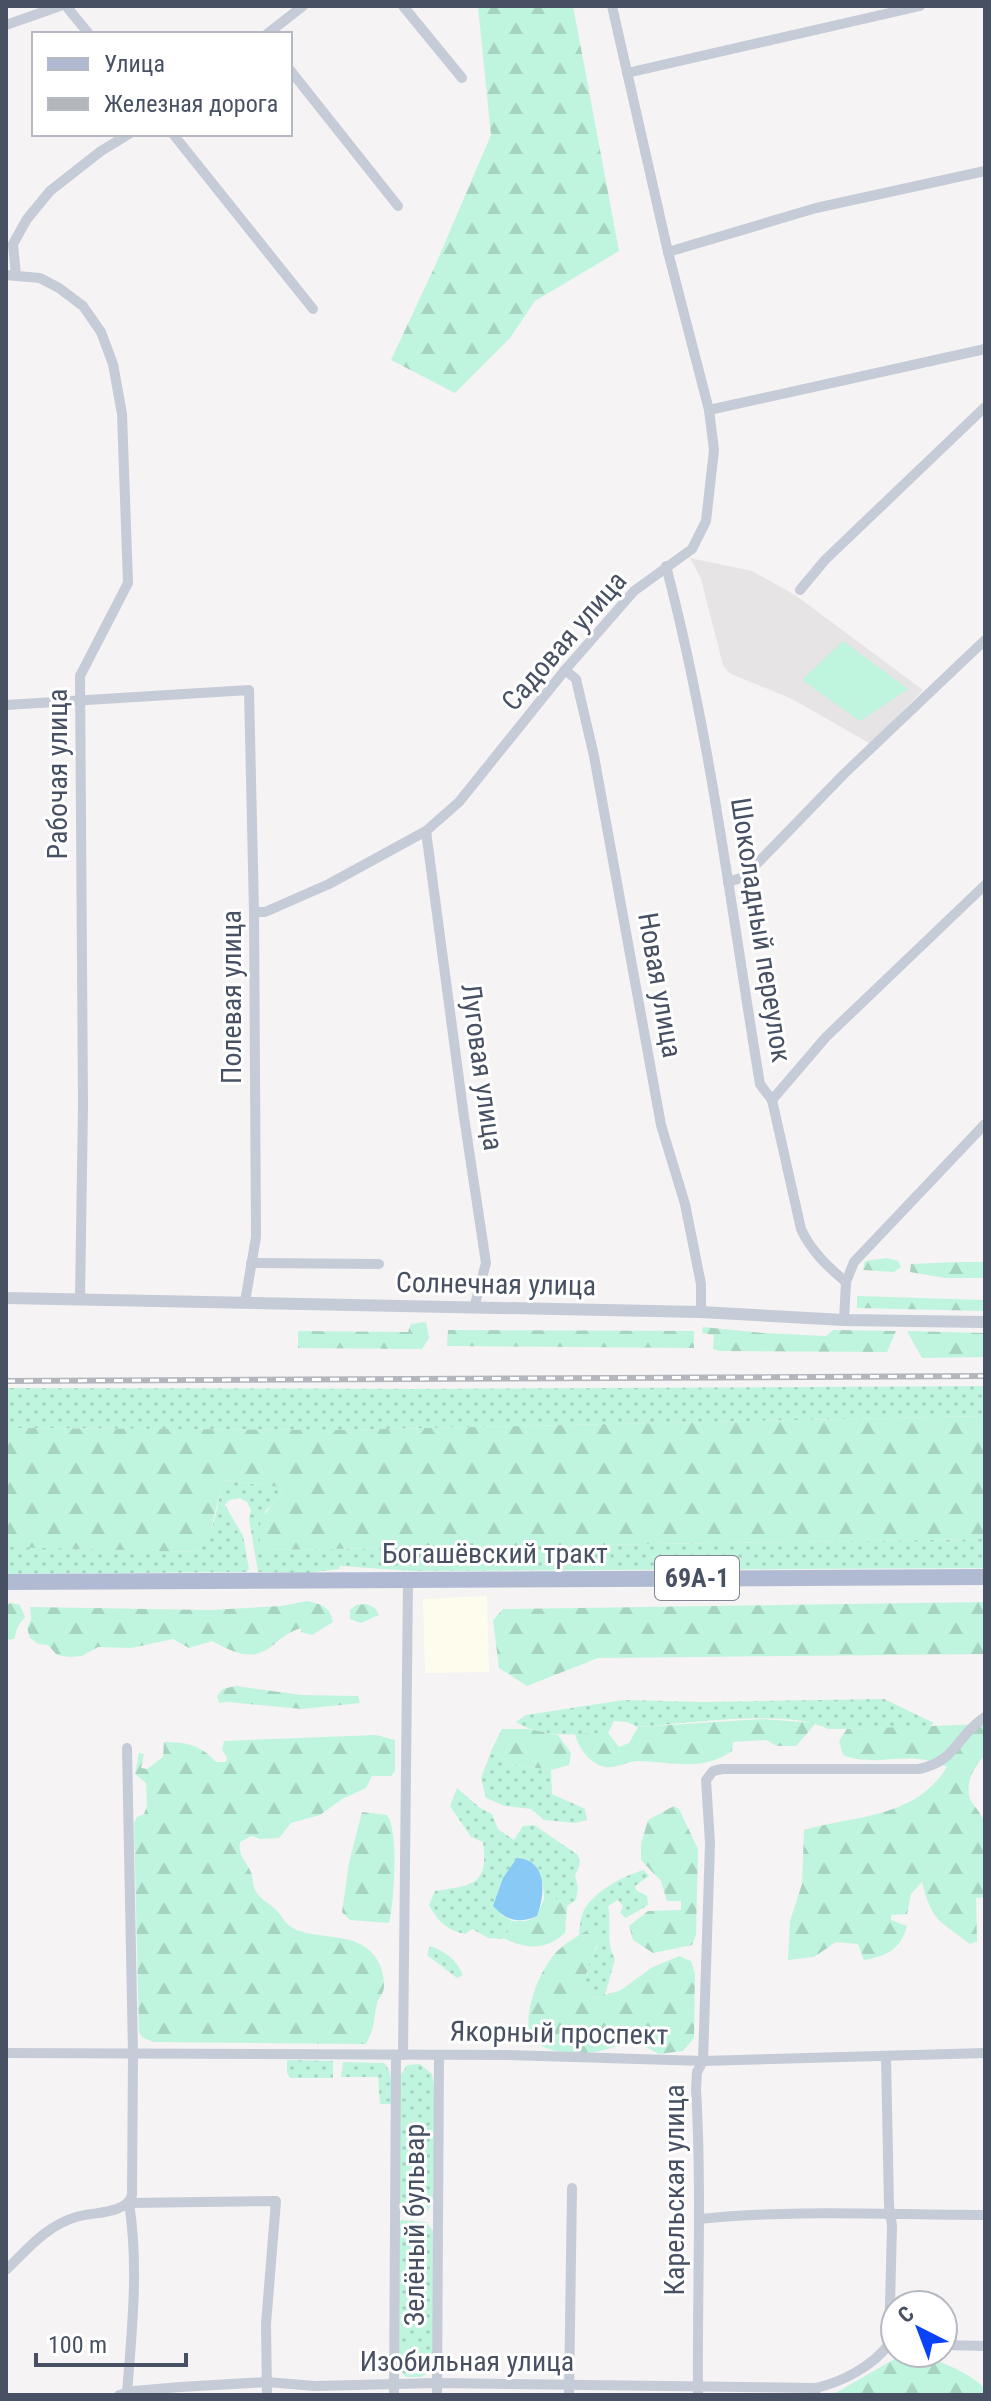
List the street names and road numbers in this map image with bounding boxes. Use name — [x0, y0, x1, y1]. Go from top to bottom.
street label: Садовая улица — [495, 565, 633, 717]
street label: Рабочая улица — [41, 689, 74, 859]
street label: Шоколадный переулок — [724, 795, 798, 1065]
street label: Полевая улица — [215, 910, 248, 1084]
street label: Новая улица — [631, 910, 689, 1060]
street label: Луговая улица — [454, 981, 510, 1153]
street label: Солнечная улица — [396, 1266, 596, 1302]
street label: Богашёвский тракт — [382, 1537, 608, 1570]
road number: 69А-1 — [655, 1556, 739, 1600]
street label: Якорный проспект — [449, 2015, 669, 2051]
street label: Карельская улица — [658, 2084, 691, 2296]
street label: Зелёный бульвар — [398, 2124, 431, 2326]
street label: Изобильная улица — [360, 2345, 574, 2378]

